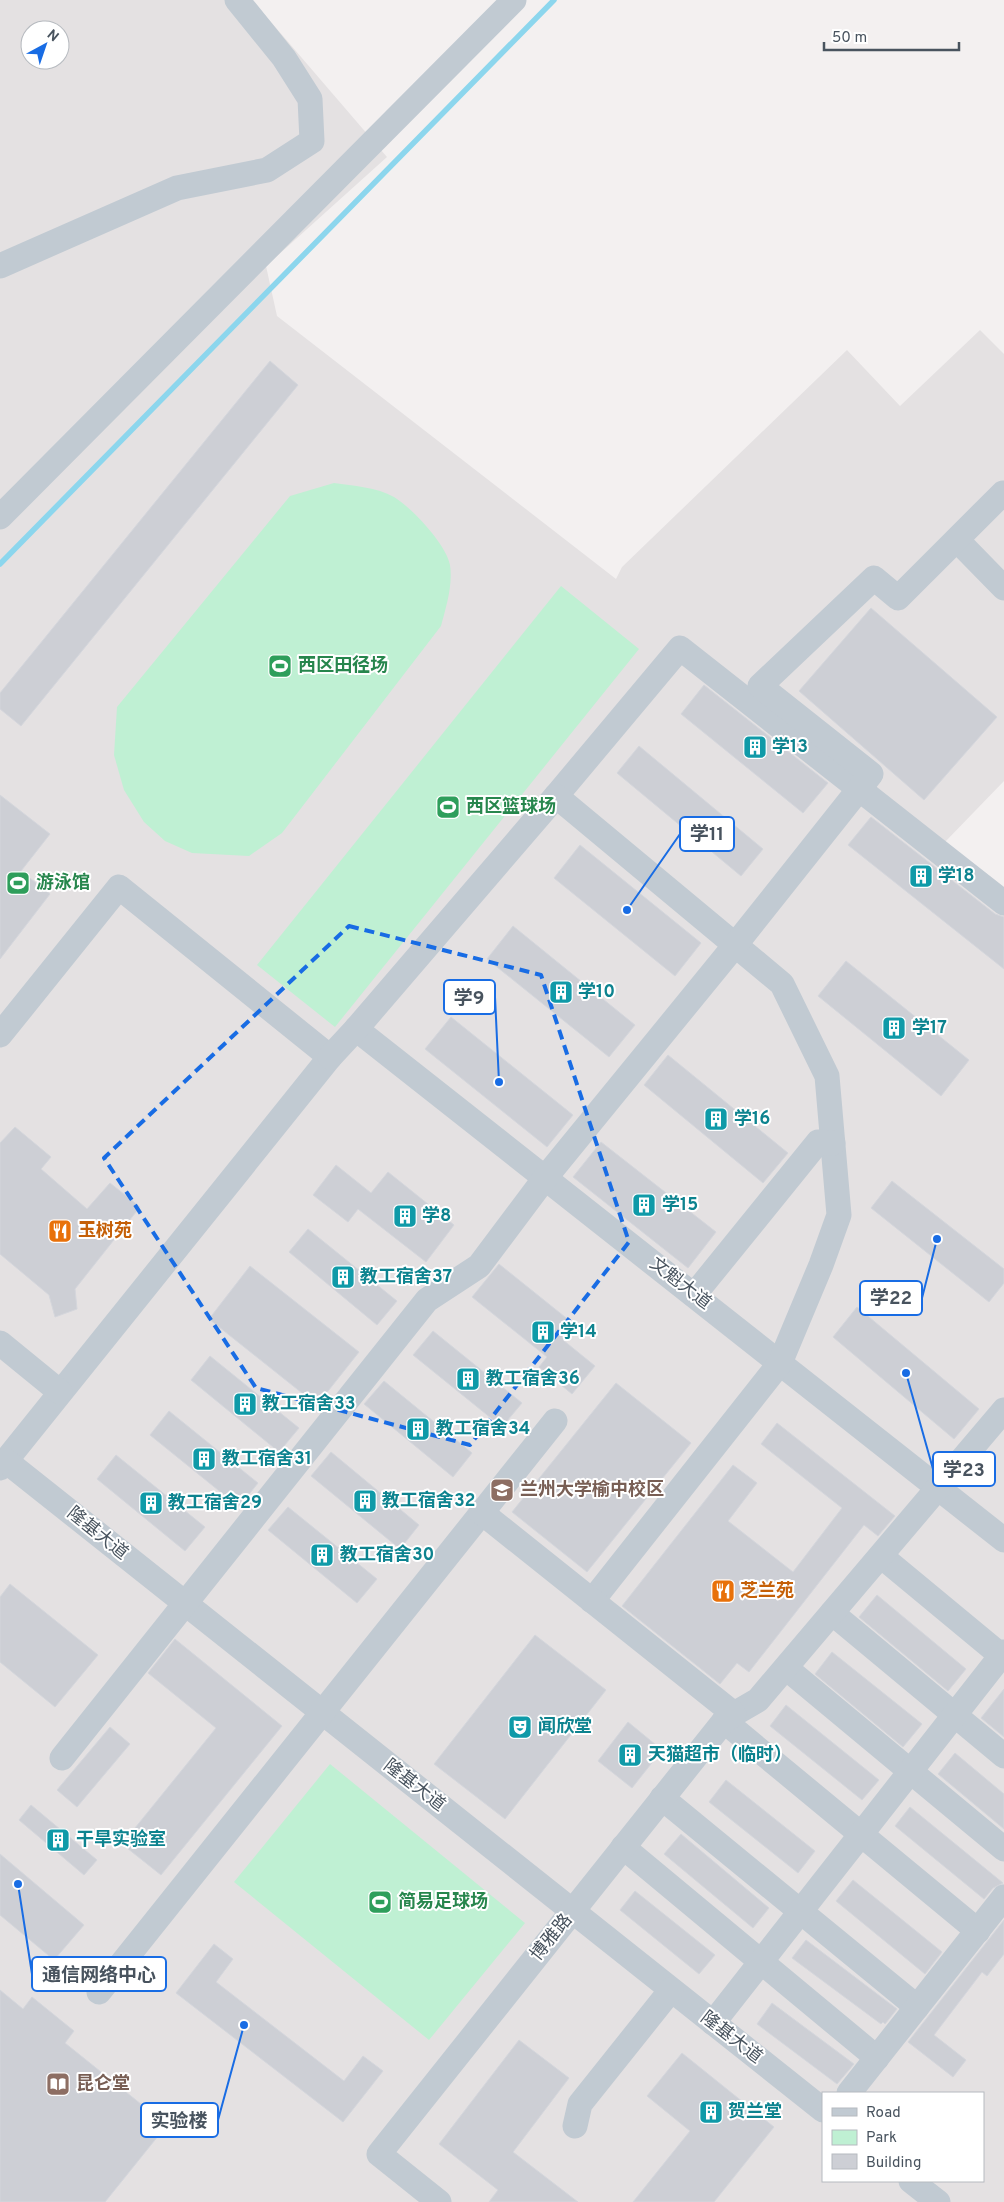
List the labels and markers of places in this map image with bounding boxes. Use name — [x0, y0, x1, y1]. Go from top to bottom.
sports icon: 西区田径场 — [267, 653, 293, 679]
place label: 西区田径场 — [298, 655, 388, 678]
building icon: 学13 — [742, 734, 768, 760]
place label: 学13 — [772, 736, 808, 759]
sports icon: 西区篮球场 — [435, 794, 461, 820]
place label: 西区篮球场 — [466, 796, 556, 819]
callout: 学11 — [680, 817, 734, 851]
building icon: 学18 — [908, 863, 934, 889]
place label: 学18 — [938, 865, 975, 888]
sports icon: 游泳馆 — [5, 870, 31, 896]
place label: 游泳馆 — [36, 872, 90, 895]
building icon: 学10 — [548, 979, 574, 1005]
callout: 学9 — [444, 980, 495, 1014]
place label: 学10 — [578, 981, 615, 1004]
building icon: 学17 — [881, 1015, 907, 1041]
place label: 学17 — [912, 1017, 947, 1040]
building icon: 学16 — [703, 1106, 729, 1132]
place label: 学16 — [734, 1108, 770, 1131]
building icon: 学15 — [631, 1192, 657, 1218]
place label: 学15 — [662, 1194, 698, 1217]
building icon: 学8 — [392, 1203, 418, 1229]
place label: 学8 — [422, 1205, 451, 1228]
restaurant icon: 玉树苑 — [47, 1218, 73, 1244]
place label: 玉树苑 — [78, 1220, 132, 1243]
building icon: 教工宿舍37 — [330, 1264, 356, 1290]
place label: 教工宿舍37 — [360, 1266, 452, 1289]
callout: 学22 — [860, 1281, 922, 1315]
building icon: 学14 — [530, 1319, 556, 1345]
place label: 学14 — [560, 1321, 597, 1344]
building icon: 教工宿舍36 — [455, 1366, 481, 1392]
place label: 教工宿舍36 — [486, 1368, 580, 1391]
building icon: 教工宿舍33 — [232, 1391, 258, 1417]
place label: 教工宿舍33 — [262, 1393, 356, 1416]
building icon: 教工宿舍34 — [405, 1416, 431, 1442]
place label: 教工宿舍34 — [436, 1418, 530, 1441]
building icon: 教工宿舍31 — [191, 1446, 217, 1472]
place label: 教工宿舍31 — [222, 1448, 312, 1471]
callout: 学23 — [933, 1452, 995, 1486]
school or university icon: 兰州大学榆中校区 — [489, 1477, 515, 1503]
place label: 兰州大学榆中校区 — [520, 1479, 664, 1502]
building icon: 教工宿舍32 — [352, 1488, 378, 1514]
building icon: 教工宿舍29 — [138, 1490, 164, 1516]
place label: 教工宿舍32 — [382, 1490, 475, 1513]
place label: 教工宿舍29 — [168, 1492, 262, 1515]
building icon: 教工宿舍30 — [309, 1542, 335, 1568]
place label: 教工宿舍30 — [340, 1544, 434, 1567]
restaurant icon: 芝兰苑 — [710, 1578, 736, 1604]
place label: 芝兰苑 — [740, 1580, 794, 1603]
theatre icon: 闻欣堂 — [507, 1714, 533, 1740]
place label: 闻欣堂 — [538, 1716, 592, 1739]
building icon: 天猫超市（临时） — [617, 1742, 643, 1768]
place label: 天猫超市（临时） — [648, 1744, 792, 1767]
building icon: 干旱实验室 — [45, 1827, 71, 1853]
place label: 干旱实验室 — [76, 1829, 166, 1852]
sports icon: 简易足球场 — [367, 1889, 393, 1915]
place label: 简易足球场 — [398, 1891, 488, 1914]
callout: 通信网络中心 — [32, 1957, 166, 1991]
library icon: 昆仑堂 — [45, 2071, 71, 2097]
place label: 昆仑堂 — [76, 2073, 130, 2096]
building icon: 贺兰堂 — [698, 2099, 724, 2125]
place label: 贺兰堂 — [728, 2101, 782, 2124]
callout: 实验楼 — [141, 2103, 218, 2137]

